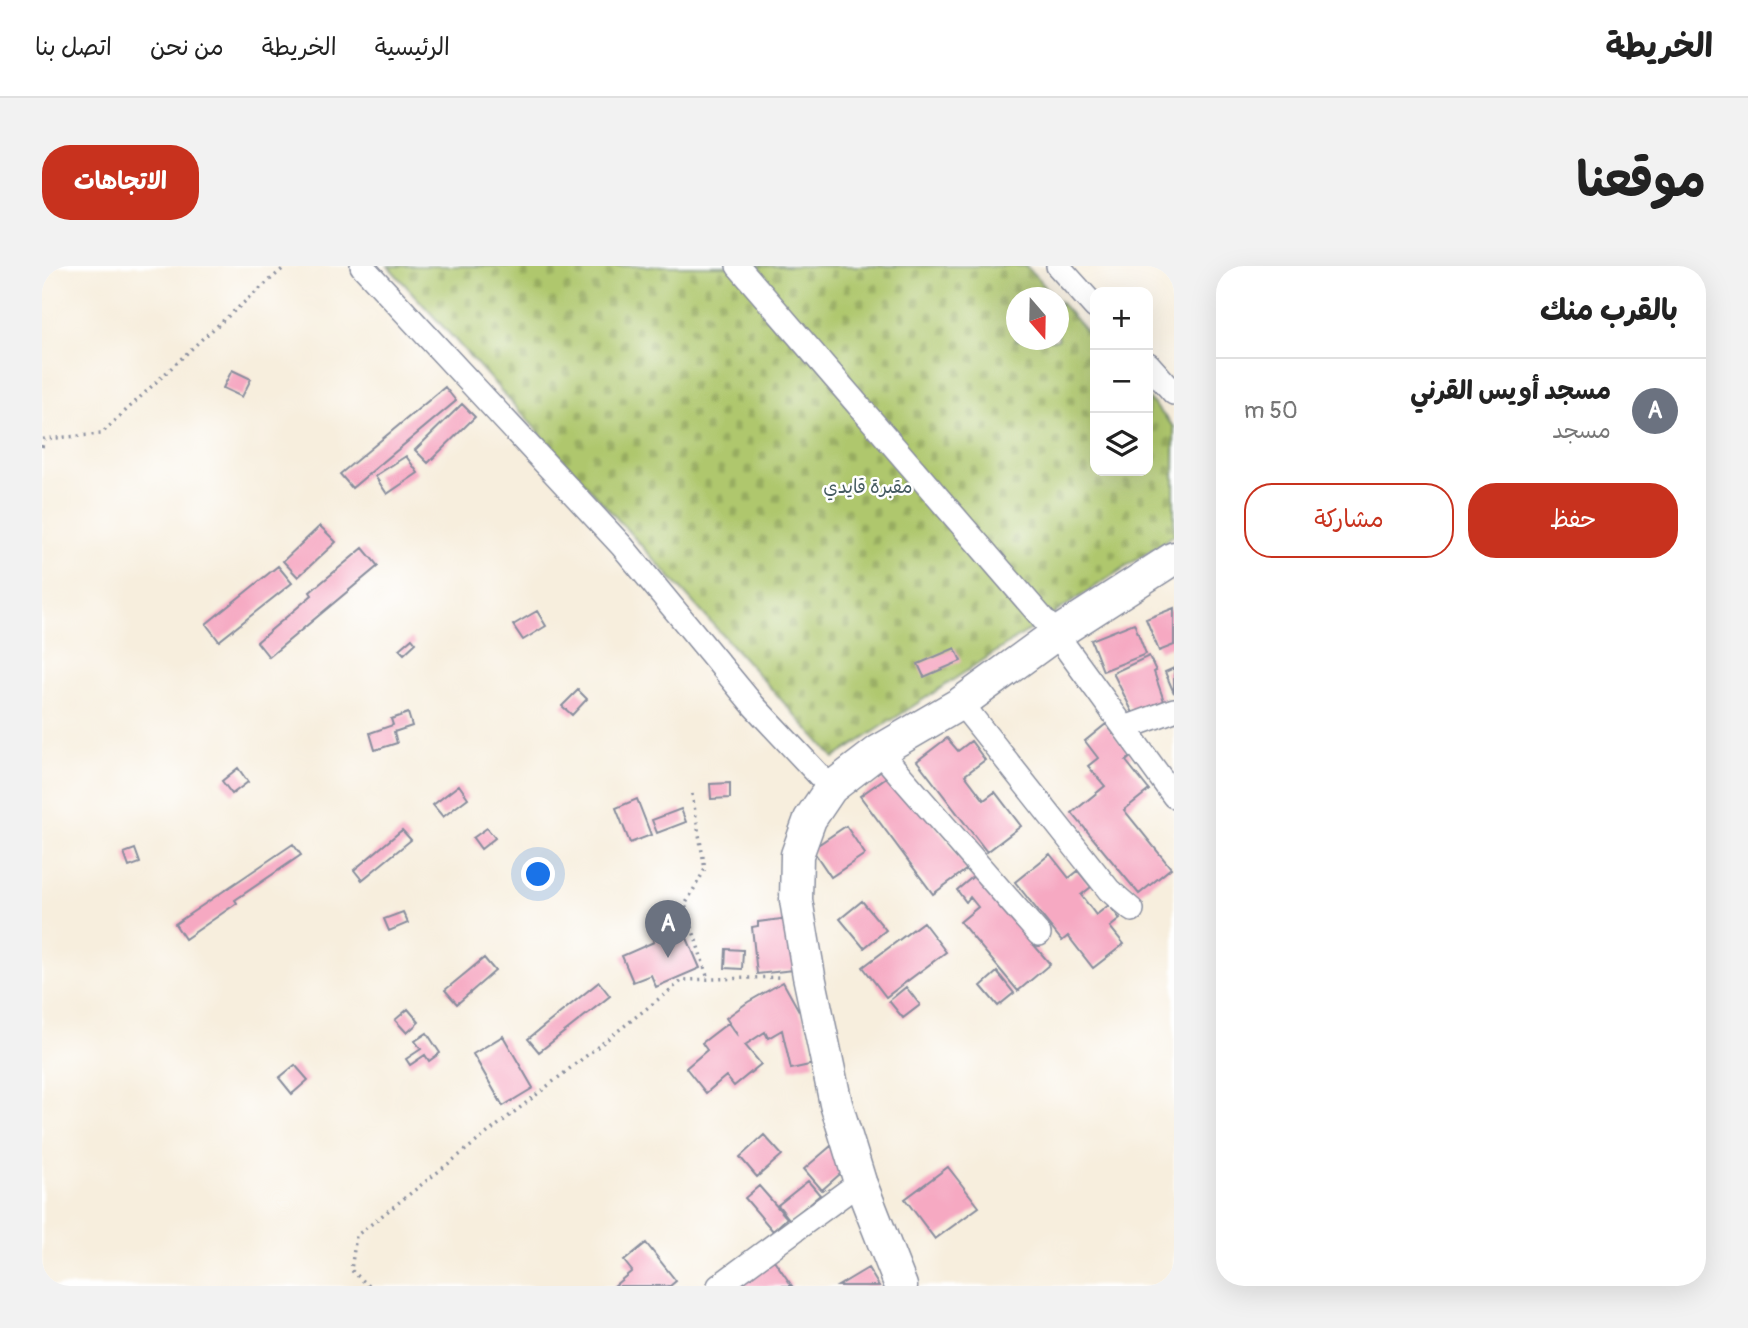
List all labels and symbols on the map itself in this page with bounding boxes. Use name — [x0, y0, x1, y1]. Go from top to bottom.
north arrow — [1006, 287, 1069, 350]
park label: مقبرة قايدي — [823, 475, 913, 501]
your location — [521, 857, 555, 891]
pin: A — [645, 900, 691, 958]

